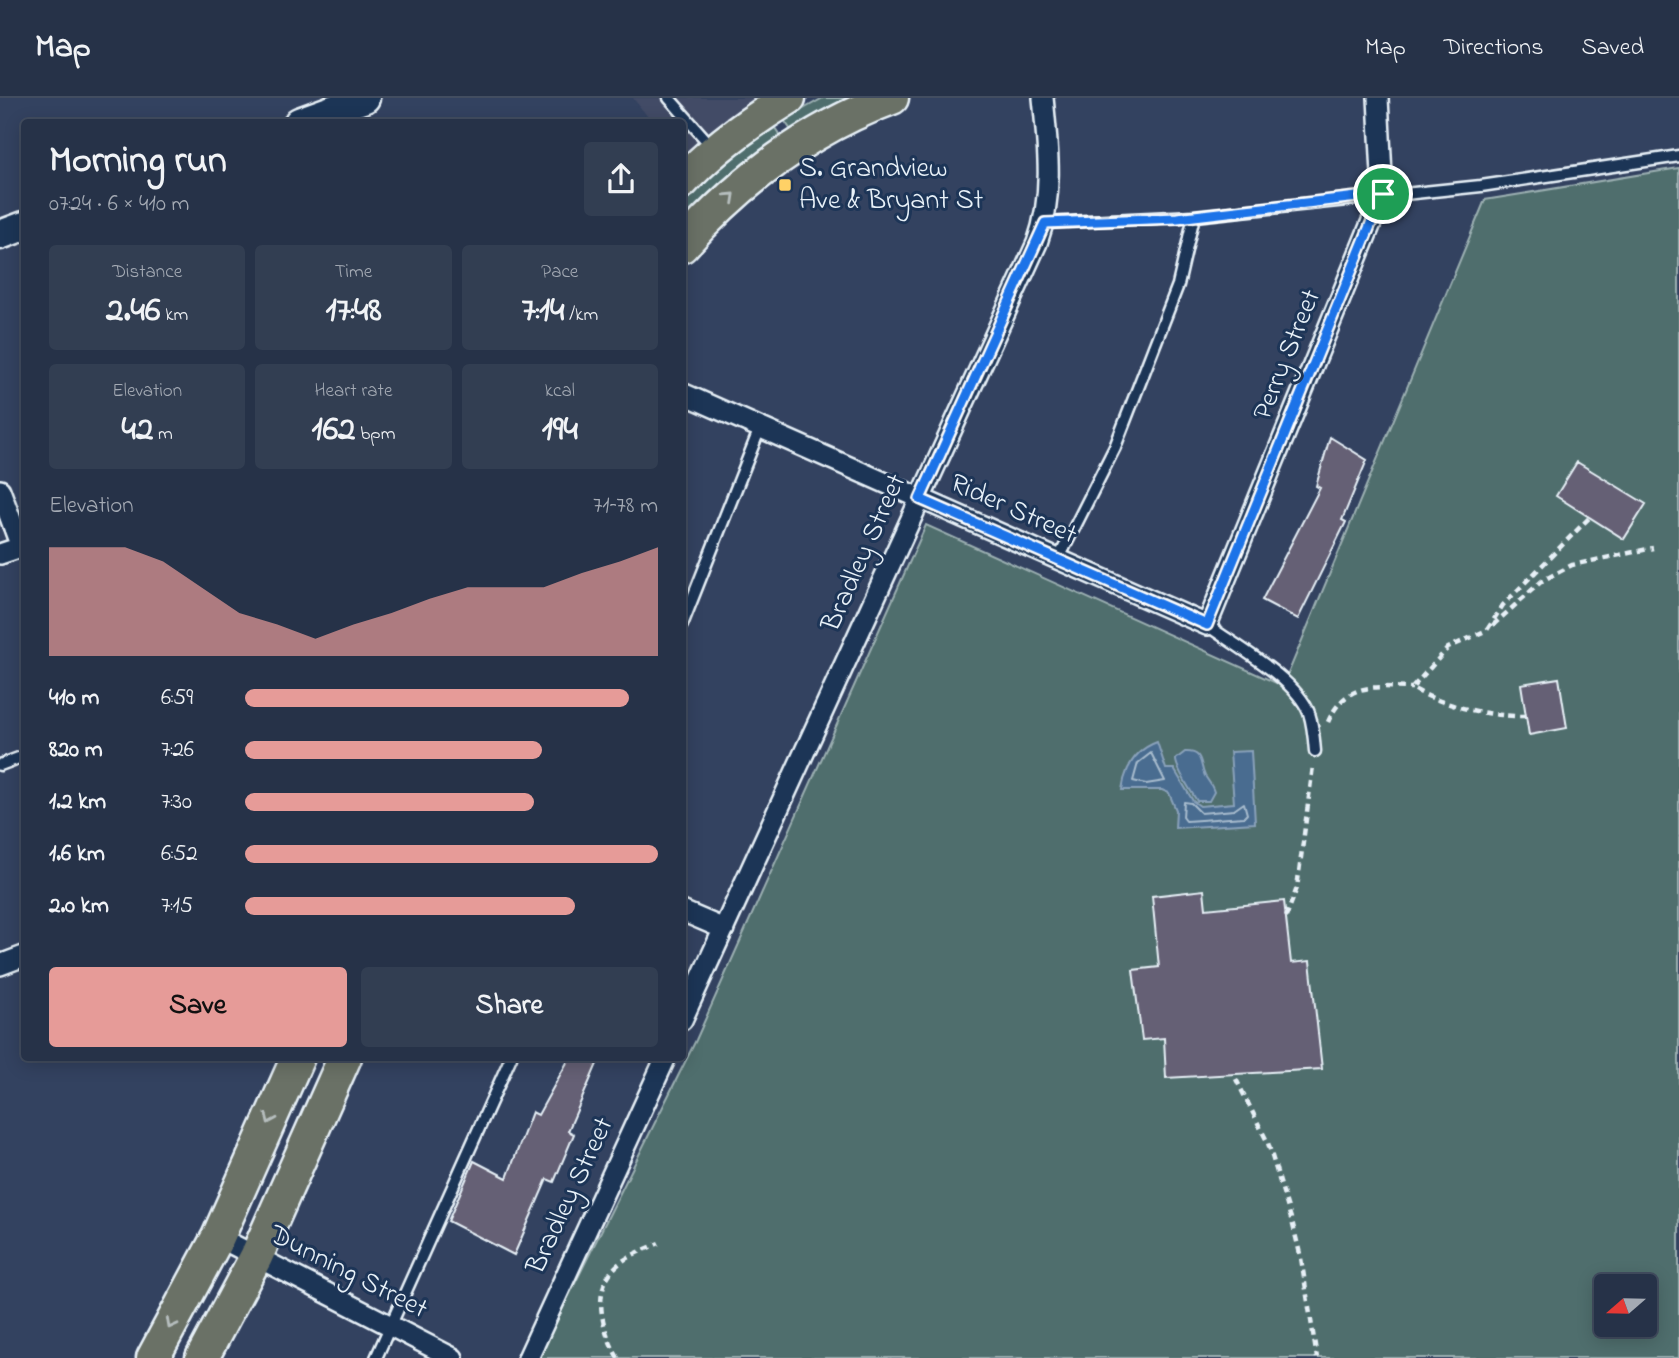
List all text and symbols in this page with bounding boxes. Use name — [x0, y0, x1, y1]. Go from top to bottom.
text: Map — [35, 24, 91, 72]
text: Map — [1365, 31, 1406, 66]
text: Directions — [1444, 31, 1543, 66]
text: Saved — [1581, 31, 1644, 66]
text: Morning run — [49, 134, 227, 190]
button: share — [584, 142, 658, 216]
place label: S. Grandview Ave & Bryant St — [799, 149, 983, 222]
pin — [1353, 164, 1413, 224]
icon: arrive — [1364, 175, 1402, 213]
marker: S. Grandview Ave & Bryant St — [777, 177, 793, 193]
text: 07:24 · 6 × 410 m — [49, 188, 189, 221]
one-way arrow — [723, 193, 736, 206]
text: Distance — [112, 259, 182, 286]
text: Time — [335, 259, 372, 286]
text: Pace — [541, 259, 578, 286]
street label: Perry Street — [1243, 284, 1333, 426]
text: 2.46 — [106, 286, 160, 337]
text: 17:48 — [325, 286, 382, 337]
text: 7:14 — [521, 286, 564, 337]
text: km — [160, 302, 188, 329]
text: /km — [564, 302, 598, 329]
text: Elevation — [112, 378, 182, 405]
text: Heart rate — [315, 378, 392, 405]
text: kcal — [545, 378, 575, 405]
text: 42 — [122, 405, 153, 456]
text: 162 — [312, 405, 356, 456]
text: 194 — [542, 405, 578, 456]
text: m — [153, 421, 173, 448]
text: bpm — [356, 421, 395, 448]
street label: Rider Street — [943, 464, 1083, 556]
street label: Bradley Street — [812, 468, 918, 639]
text: Elevation — [49, 490, 134, 523]
text: 71–78 m — [593, 490, 658, 523]
text: 410 m — [49, 682, 99, 715]
text: 6:59 — [161, 682, 193, 715]
text: 820 m — [49, 734, 103, 767]
text: 7:26 — [161, 734, 194, 767]
text: 1.2 km — [49, 786, 106, 819]
text: 7:30 — [161, 786, 192, 819]
text: 1.6 km — [49, 838, 105, 871]
text: 6:52 — [161, 838, 198, 871]
text: 2.0 km — [49, 890, 109, 923]
text: 7:15 — [161, 890, 193, 923]
button: Save — [49, 967, 347, 1047]
button: Share — [361, 967, 658, 1047]
street label: Bradley Street — [516, 1111, 625, 1282]
one-way arrow — [264, 1112, 278, 1125]
street label: Dunning Street — [261, 1215, 434, 1331]
north arrow — [1594, 1274, 1657, 1337]
map controls — [1594, 1274, 1657, 1337]
one-way arrow — [166, 1317, 179, 1329]

